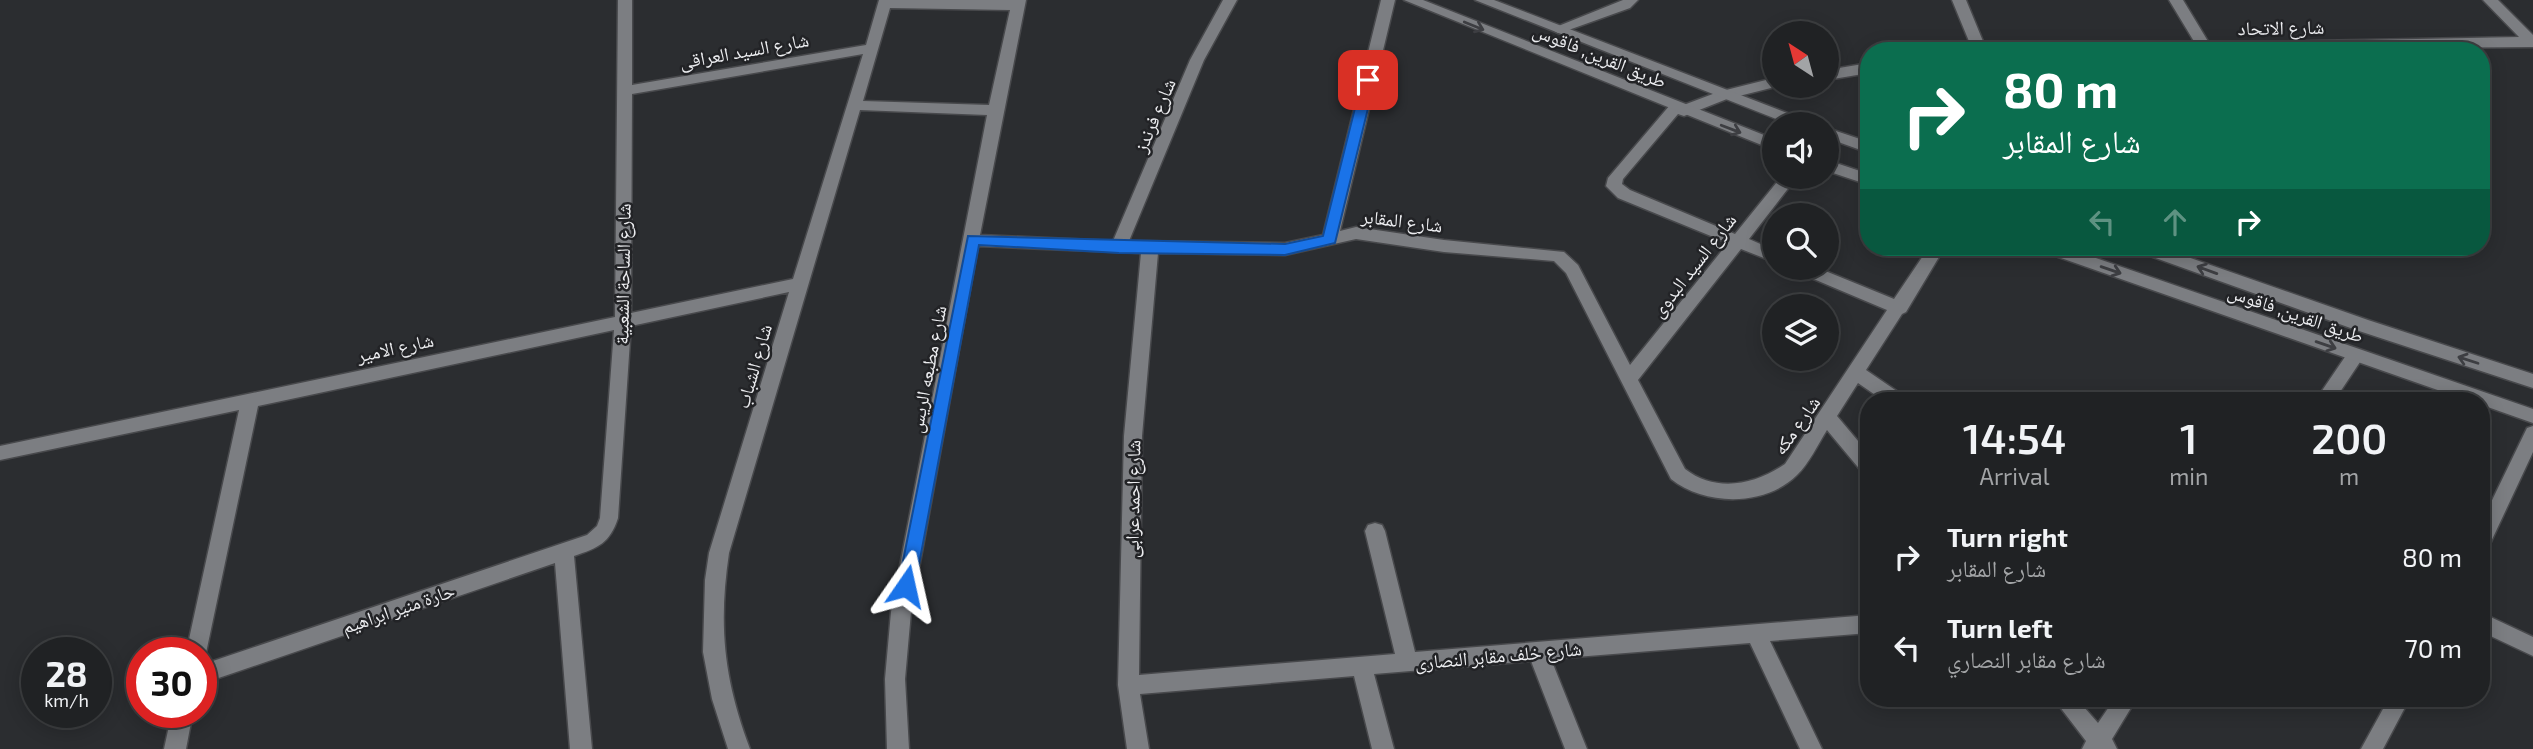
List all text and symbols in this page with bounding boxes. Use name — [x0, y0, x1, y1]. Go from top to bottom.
street label: شارع الاتحاد — [2238, 15, 2325, 40]
street label: طريق القرين, فاقوس — [1530, 18, 1670, 93]
one-way arrow — [1463, 20, 1484, 33]
north arrow — [1762, 21, 1839, 98]
map controls — [1762, 21, 1839, 371]
street label: شارع السيد العراقى — [677, 27, 811, 74]
pin — [1338, 50, 1398, 110]
text: 80 m — [2003, 59, 2118, 118]
icon: arrive — [1349, 61, 1387, 99]
icon: right — [1888, 70, 1979, 161]
street label: شارع فرندز — [1128, 75, 1181, 157]
button: sound — [1762, 112, 1839, 189]
text: شارع المقابر — [2003, 121, 2141, 159]
one-way arrow — [1719, 123, 1741, 136]
street label: شارع الساحة الشعبية — [609, 203, 636, 345]
street label: شارع المقابر — [1359, 203, 1444, 237]
button: search — [1762, 203, 1839, 280]
icon: left — [2083, 203, 2121, 241]
icon: ahead — [2156, 203, 2194, 241]
icon: right — [2229, 203, 2267, 241]
street label: شارع السيد البدوى — [1645, 209, 1741, 322]
one-way arrow — [2196, 263, 2218, 275]
one-way arrow — [2100, 265, 2122, 277]
street label: طريق القرين, فاقوس — [2225, 279, 2367, 348]
button: layers — [1762, 294, 1839, 371]
street label: شارع مطبعه الريس — [903, 303, 952, 435]
street label: شارع الشباب — [730, 321, 777, 411]
street label: شارع الامير — [354, 328, 436, 368]
one-way arrow — [2314, 340, 2336, 352]
one-way arrow — [2458, 353, 2480, 365]
street label: شارع مكه — [1768, 391, 1825, 459]
text: 14:54 — [1963, 412, 2066, 462]
text: 1 — [2180, 412, 2198, 462]
text: 200 — [2311, 412, 2387, 462]
street label: شارع احمد عرابى — [1119, 440, 1146, 558]
text: Arrival — [1980, 462, 2050, 490]
text: min — [2169, 462, 2208, 490]
text: m — [2339, 462, 2359, 490]
text: Turn right — [1947, 521, 2068, 552]
icon: right — [1888, 538, 1926, 576]
text: 80 m — [2402, 541, 2462, 572]
position arrow — [869, 549, 943, 623]
text: شارع المقابر — [1947, 554, 2046, 582]
street label: حارة منير ابراهيم — [339, 578, 458, 640]
text: Turn left — [1947, 612, 2053, 643]
icon: left — [1888, 629, 1926, 667]
text: 70 m — [2404, 632, 2462, 663]
street label: شارع خلف مقابر النصارى — [1414, 636, 1583, 675]
speed limit sign: 30 — [126, 637, 217, 728]
text: شارع مقابر النصاري — [1947, 645, 2106, 673]
text: 28 — [45, 652, 88, 694]
text: km/h — [44, 689, 89, 711]

